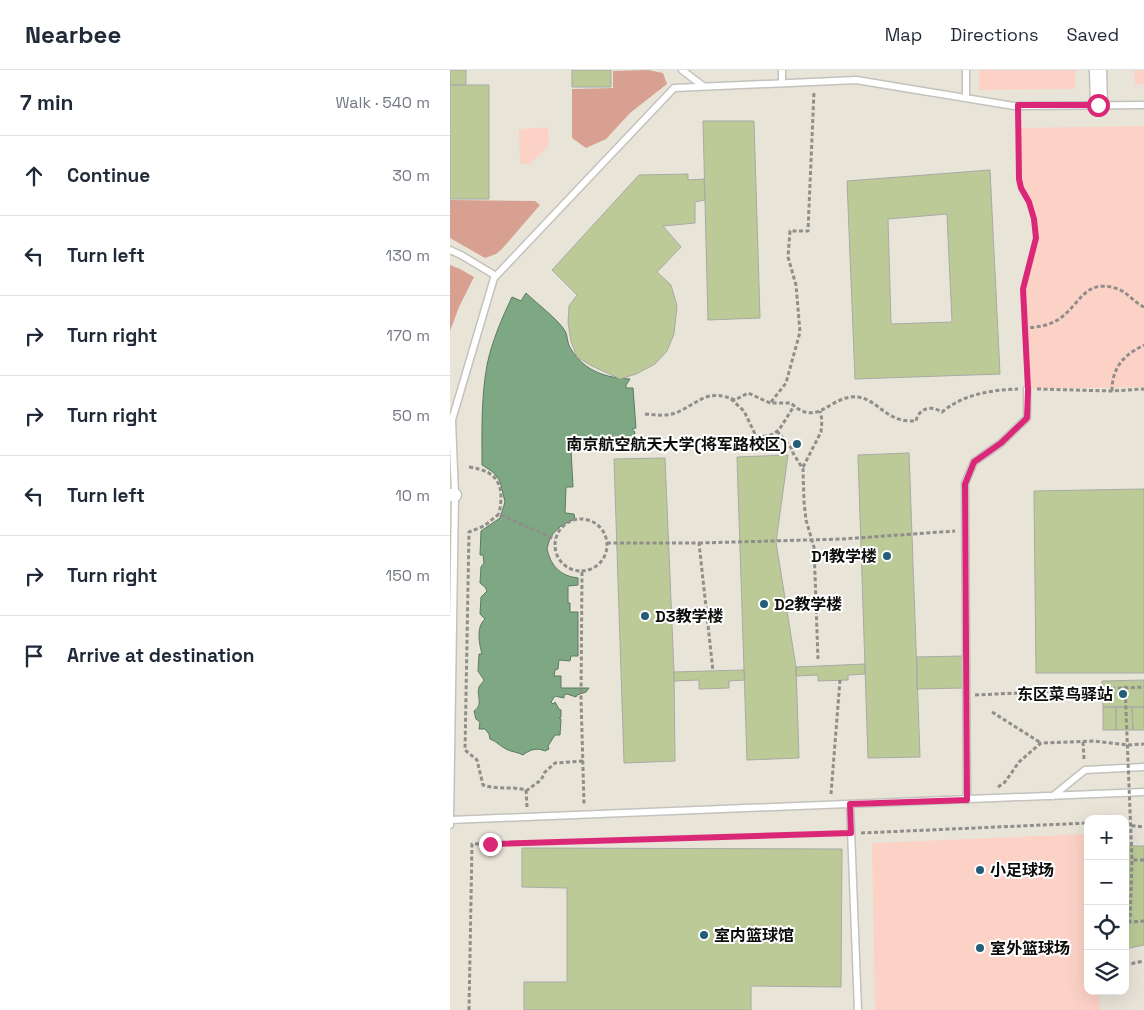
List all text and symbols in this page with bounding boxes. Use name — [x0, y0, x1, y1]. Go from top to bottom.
text: Nearbee — [25, 19, 121, 50]
text: Map — [885, 23, 922, 46]
text: Directions — [950, 23, 1039, 46]
text: Saved — [1067, 23, 1119, 46]
text: 7 min — [20, 89, 73, 116]
text: Walk · 540 m — [336, 92, 430, 113]
route start — [1087, 94, 1110, 117]
icon: ahead — [20, 162, 48, 190]
text: Continue — [67, 163, 150, 188]
text: 30 m — [392, 165, 430, 186]
icon: left — [20, 242, 48, 270]
text: Turn left — [67, 243, 145, 268]
text: 130 m — [386, 245, 430, 266]
icon: right — [20, 322, 48, 350]
text: Turn right — [67, 323, 157, 348]
text: 170 m — [386, 325, 430, 346]
icon: right — [20, 402, 48, 430]
text: Turn right — [67, 403, 157, 428]
text: 50 m — [392, 405, 430, 426]
place label: 南京航空航天大学(将军路校区) — [566, 434, 787, 455]
marker: 南京航空航天大学(将军路校区) — [791, 438, 803, 450]
icon: left — [20, 482, 48, 510]
text: Turn left — [67, 483, 145, 508]
text: 10 m — [395, 485, 430, 506]
place label: D1教学楼 — [811, 546, 877, 567]
marker: D1教学楼 — [881, 550, 893, 562]
icon: right — [20, 562, 48, 590]
text: Turn right — [67, 563, 157, 588]
text: 150 m — [386, 565, 430, 586]
place label: D2教学楼 — [774, 594, 842, 615]
marker: D2教学楼 — [758, 598, 770, 610]
place label: D3教学楼 — [655, 606, 723, 627]
marker: D3教学楼 — [639, 610, 651, 622]
icon: arrive — [20, 642, 48, 670]
text: Arrive at destination — [67, 643, 255, 668]
place label: 东区菜鸟驿站 — [1017, 684, 1113, 705]
marker: 东区菜鸟驿站 — [1117, 688, 1129, 700]
map controls — [1084, 815, 1129, 995]
button: + — [1084, 815, 1129, 860]
route end — [479, 833, 502, 856]
place label: 小足球场 — [990, 860, 1054, 881]
button: − — [1084, 860, 1129, 905]
marker: 小足球场 — [974, 864, 986, 876]
button: locate — [1084, 905, 1129, 950]
place label: 室内篮球馆 — [714, 925, 794, 946]
marker: 室内篮球馆 — [698, 929, 710, 941]
place label: 室外篮球场 — [990, 938, 1070, 959]
marker: 室外篮球场 — [974, 942, 986, 954]
button: layers — [1084, 950, 1129, 995]

